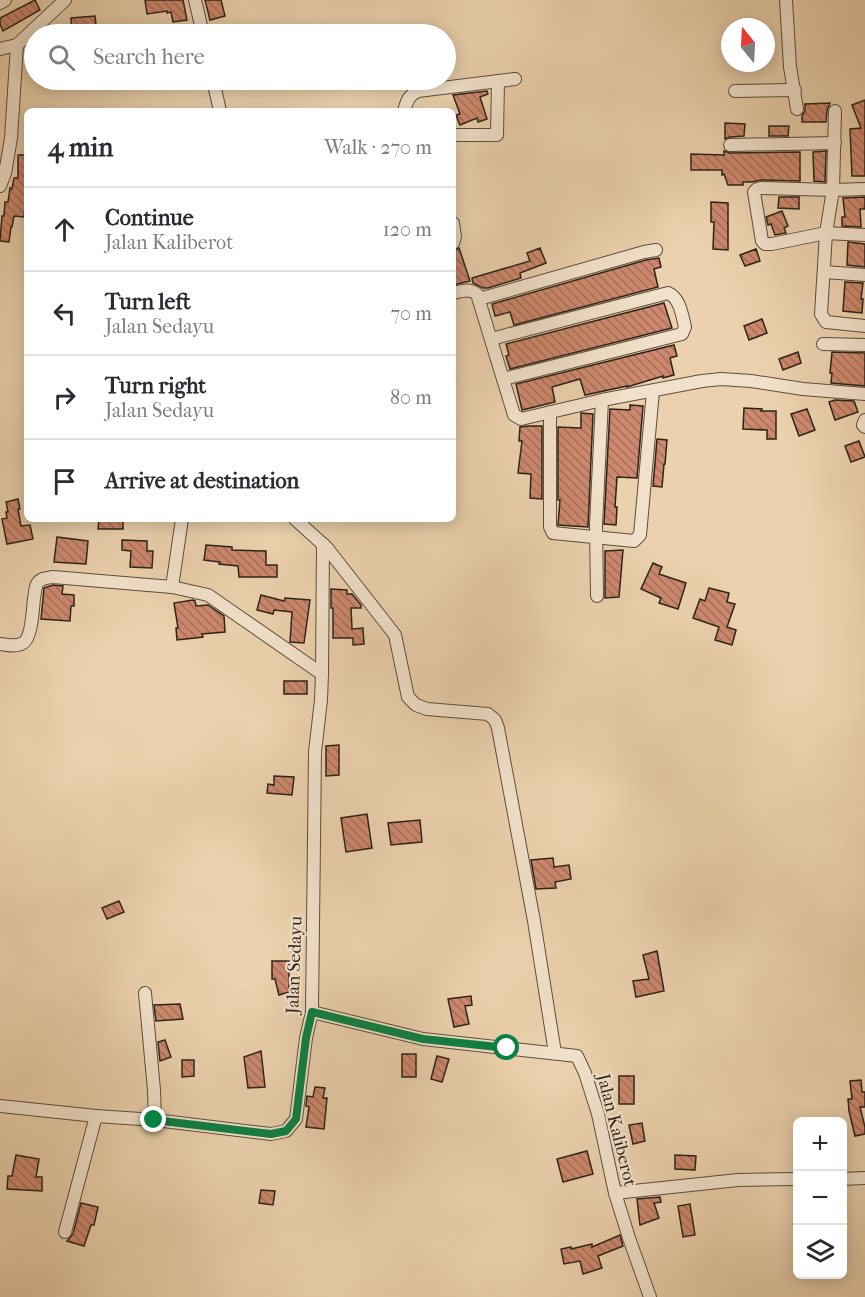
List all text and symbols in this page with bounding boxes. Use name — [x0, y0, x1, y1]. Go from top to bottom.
north arrow — [721, 18, 775, 72]
search box — [24, 24, 456, 90]
icon: search — [45, 41, 78, 74]
text: Search here — [93, 44, 205, 70]
text: 4 min — [48, 132, 113, 163]
text: Walk · 270 m — [324, 136, 432, 159]
text: Continue — [105, 205, 194, 231]
icon: ahead — [48, 213, 81, 246]
text: 120 m — [383, 218, 432, 241]
text: Jalan Kaliberot — [105, 231, 233, 254]
text: Turn left — [105, 289, 191, 315]
icon: left — [48, 297, 81, 330]
text: 70 m — [390, 302, 432, 325]
text: Jalan Sedayu — [105, 315, 214, 338]
text: Turn right — [105, 373, 206, 399]
icon: right — [48, 381, 81, 414]
text: 80 m — [390, 386, 432, 409]
text: Jalan Sedayu — [105, 399, 214, 422]
icon: arrive — [48, 465, 81, 498]
text: Arrive at destination — [105, 468, 299, 494]
street label: Jalan Sedayu — [282, 916, 307, 1016]
route start — [493, 1034, 519, 1060]
street label: Jalan Kaliberot — [592, 1070, 641, 1189]
route end — [140, 1106, 166, 1132]
map controls — [793, 1117, 847, 1279]
button: + — [793, 1117, 847, 1171]
button: − — [793, 1171, 847, 1225]
button: layers — [793, 1225, 847, 1279]

